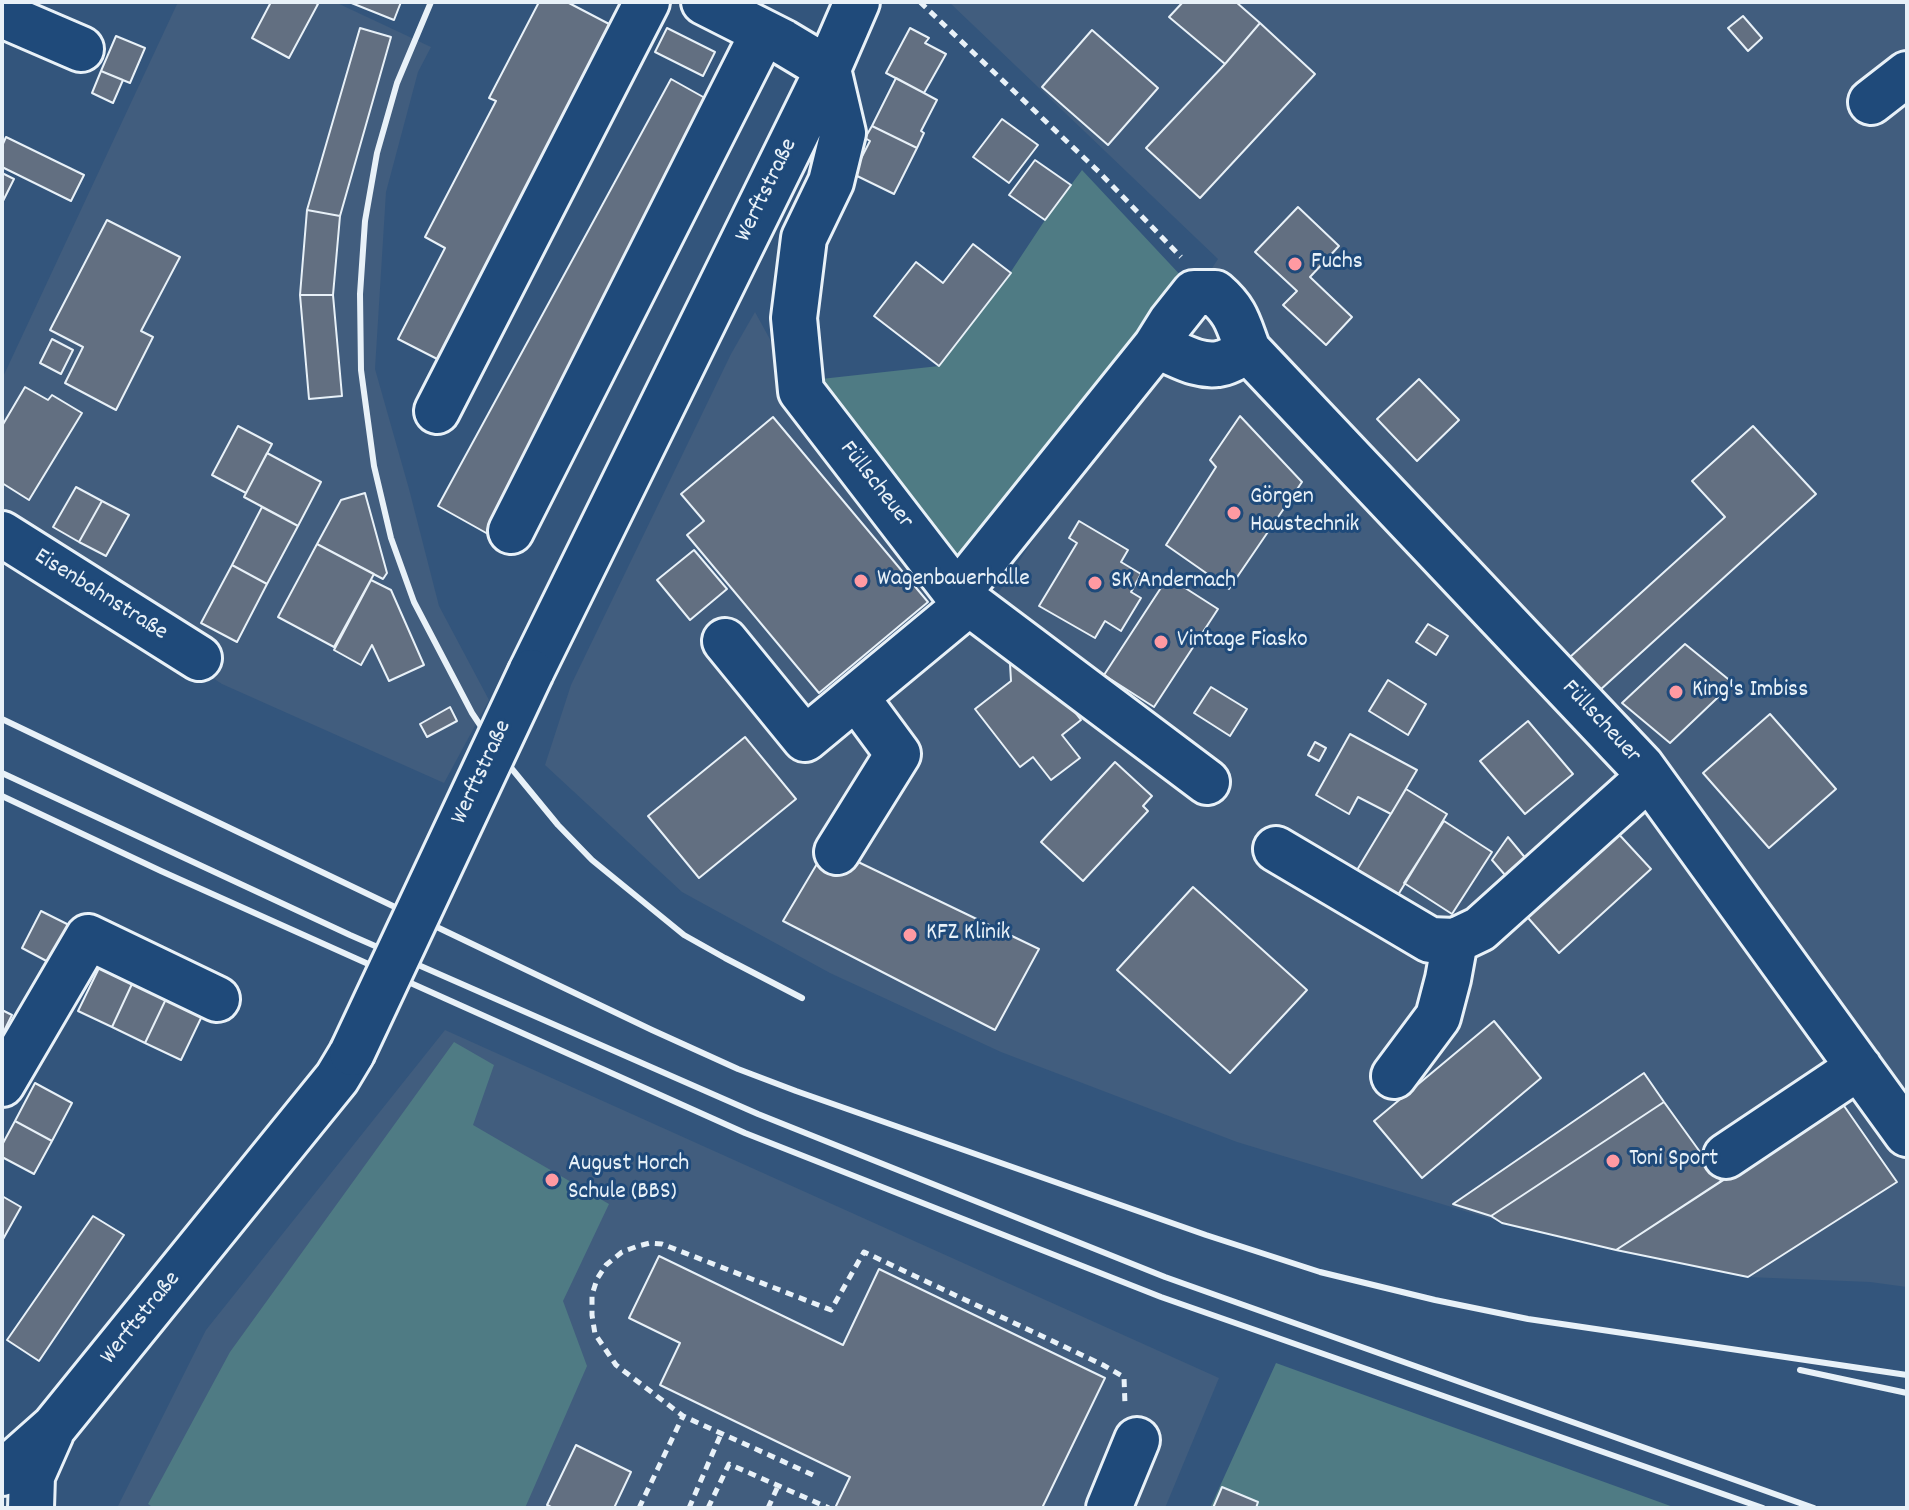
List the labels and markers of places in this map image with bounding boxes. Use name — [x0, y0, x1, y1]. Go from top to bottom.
place label: Fuchs — [1311, 250, 1363, 278]
marker: Fuchs — [1286, 255, 1304, 273]
place label: Görgen Haustechnik — [1250, 485, 1359, 541]
marker: Görgen Haustechnik — [1225, 504, 1243, 522]
place label: Wagenbauerhalle — [877, 567, 1030, 595]
place label: SK Andernach — [1111, 569, 1236, 597]
marker: Wagenbauerhalle — [852, 572, 870, 590]
marker: SK Andernach — [1086, 574, 1104, 592]
place label: Vintage Fiasko — [1177, 628, 1308, 656]
marker: Vintage Fiasko — [1152, 633, 1170, 651]
place label: King's Imbiss — [1692, 678, 1808, 706]
marker: King's Imbiss — [1667, 683, 1685, 701]
place label: KFZ Klinik — [926, 921, 1010, 949]
marker: KFZ Klinik — [901, 926, 919, 944]
place label: Toni Sport — [1629, 1147, 1718, 1175]
place label: August Horch Schule (BBS) — [568, 1152, 689, 1208]
marker: Toni Sport — [1604, 1152, 1622, 1170]
marker: August Horch Schule (BBS) — [543, 1171, 561, 1189]

